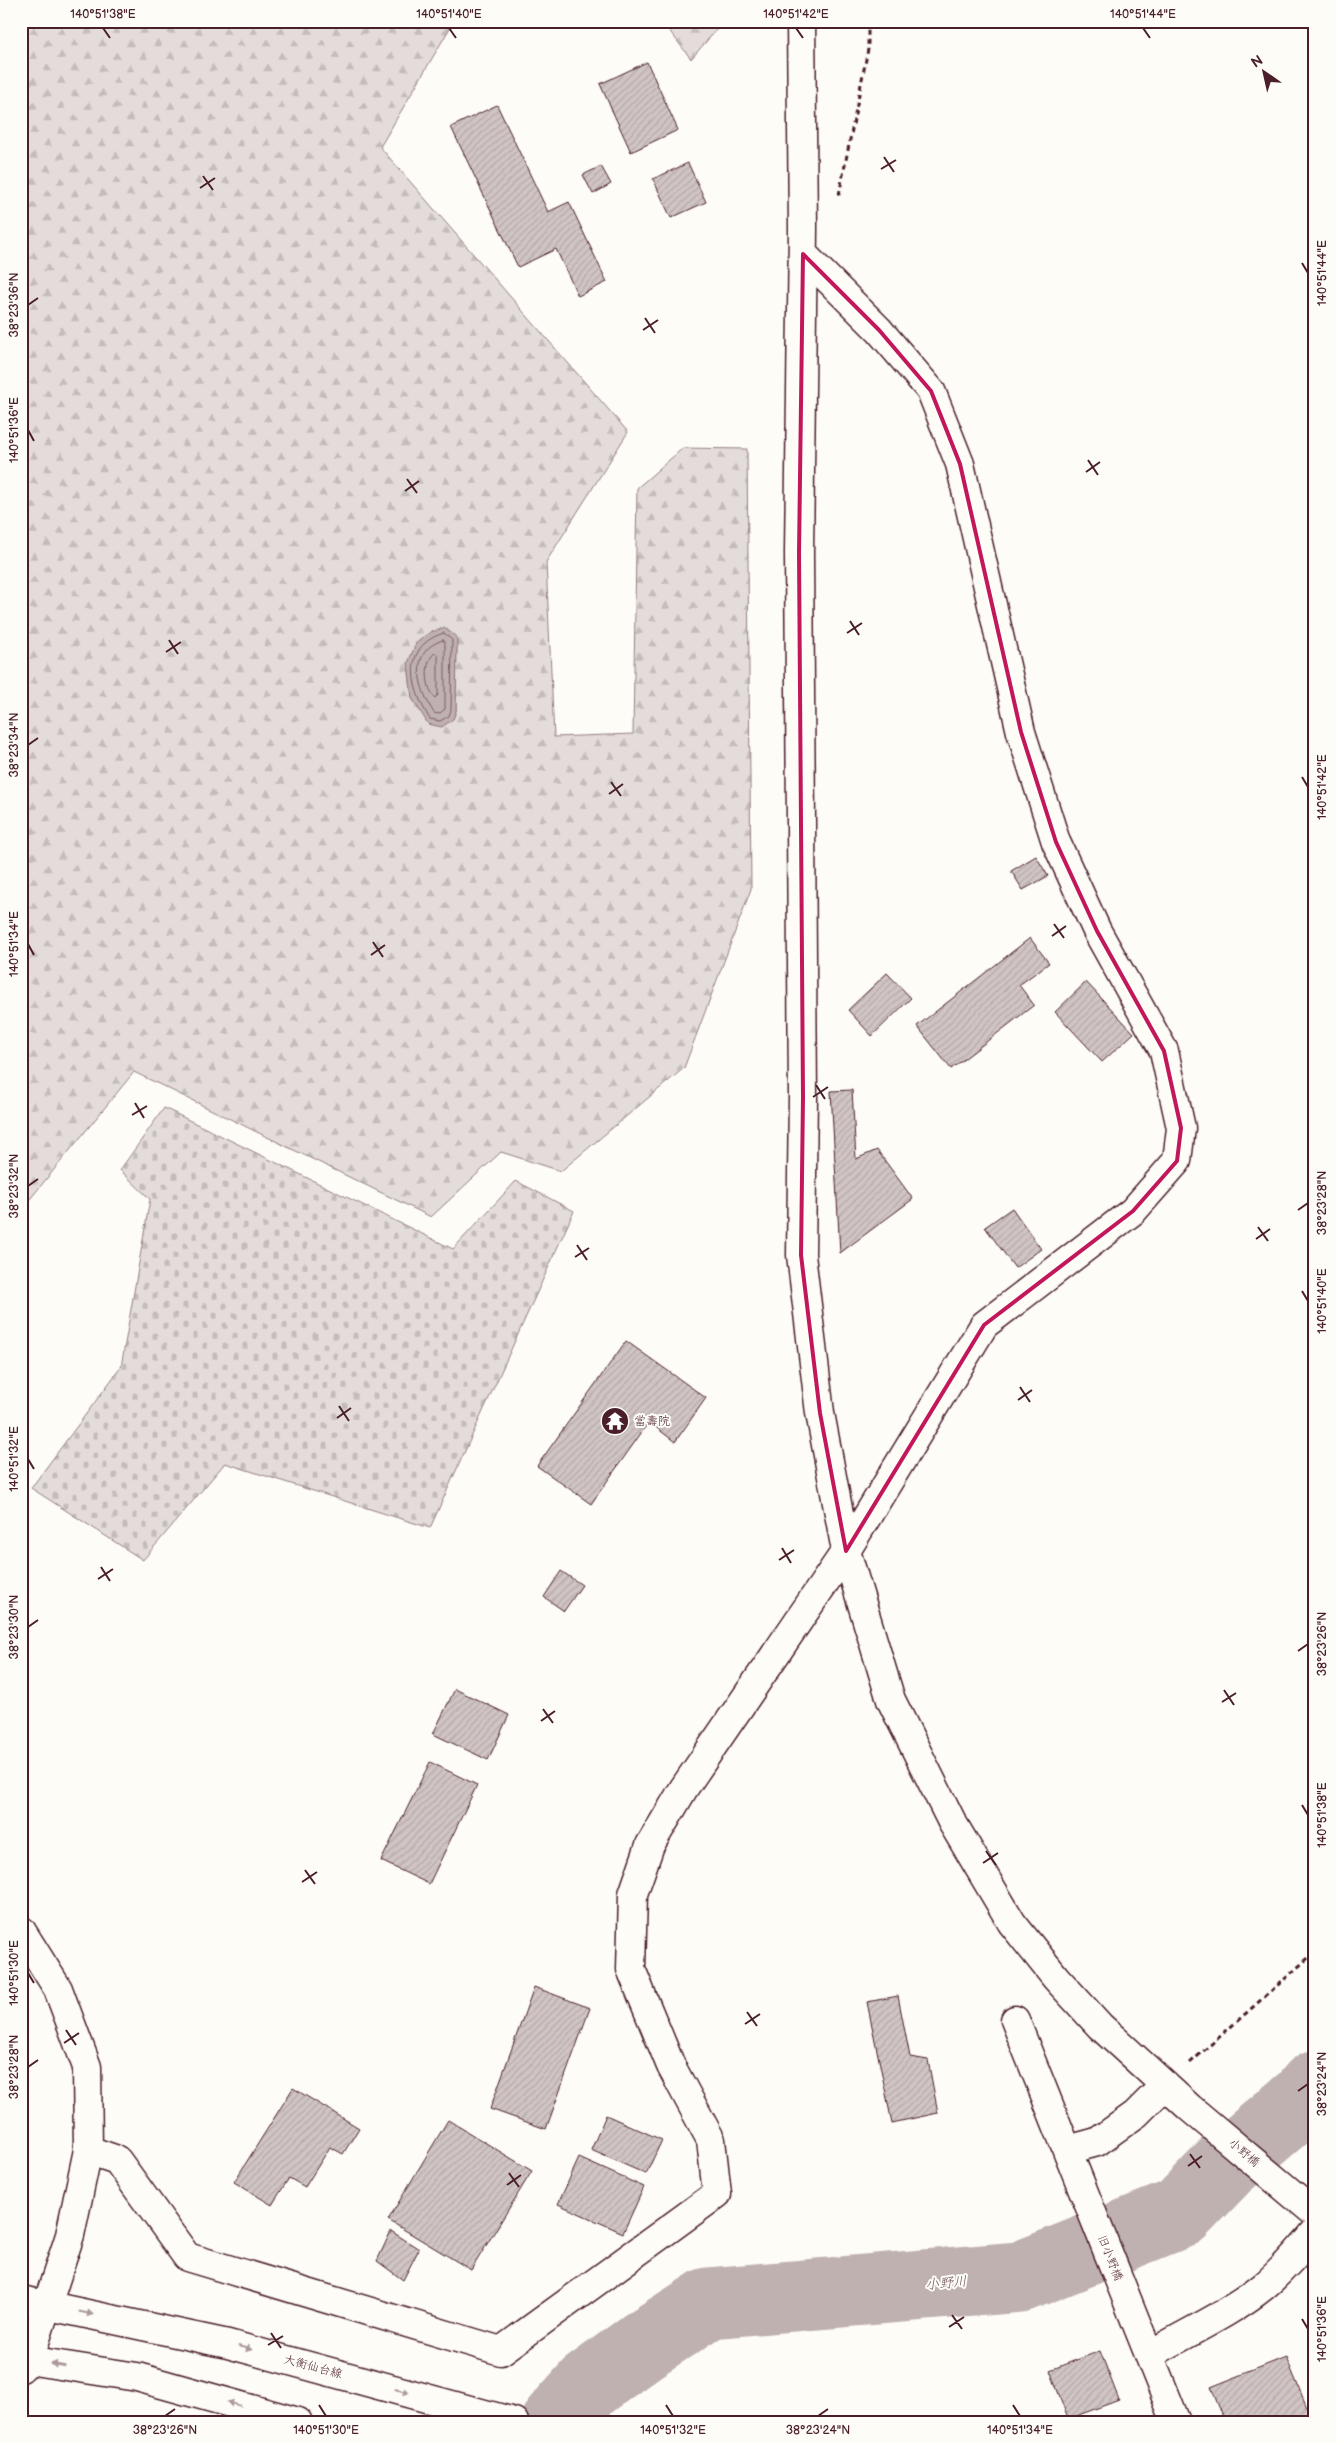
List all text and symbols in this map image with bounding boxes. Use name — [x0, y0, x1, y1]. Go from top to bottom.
text: 140°51'38"E — [70, 7, 136, 22]
text: 140°51'40"E — [416, 7, 482, 22]
text: 140°51'42"E — [763, 7, 829, 22]
text: 140°51'44"E — [1110, 7, 1176, 22]
north arrow — [1238, 48, 1288, 98]
text: N — [1248, 52, 1266, 72]
text: 140°51'44"E — [1315, 240, 1330, 306]
text: 38°23'36"N — [7, 272, 22, 338]
text: 140°51'36"E — [7, 397, 22, 463]
text: 38°23'34"N — [7, 712, 22, 778]
text: 140°51'42"E — [1315, 754, 1330, 820]
text: 140°51'34"E — [7, 911, 22, 977]
text: 38°23'32"N — [7, 1154, 22, 1218]
text: 38°23'28"N — [1315, 1171, 1330, 1235]
text: 140°51'40"E — [1315, 1268, 1330, 1334]
temple icon: 當壽院 — [600, 1406, 630, 1436]
place label: 當壽院 — [634, 1414, 670, 1429]
text: 140°51'32"E — [7, 1426, 22, 1492]
text: 38°23'30"N — [7, 1595, 22, 1659]
text: 38°23'26"N — [1315, 1612, 1330, 1676]
text: 140°51'38"E — [1315, 1782, 1330, 1848]
text: 140°51'30"E — [7, 1940, 22, 2006]
text: 38°23'28"N — [7, 2035, 22, 2099]
text: 38°23'24"N — [1315, 2052, 1330, 2116]
street label: 小野橋 — [1225, 2136, 1263, 2170]
street label: 旧小野橋 — [1094, 2233, 1126, 2283]
water label: 小野川 — [924, 2273, 968, 2293]
text: 140°51'36"E — [1315, 2296, 1330, 2362]
one-way arrow — [79, 2309, 94, 2317]
one-way arrow — [237, 2344, 252, 2352]
street label: 大衡仙台線 — [282, 2352, 344, 2382]
one-way arrow — [50, 2361, 66, 2369]
one-way arrow — [394, 2387, 409, 2395]
one-way arrow — [226, 2399, 241, 2407]
text: 38°23'26"N — [133, 2423, 197, 2438]
text: 140°51'30"E — [293, 2423, 359, 2438]
text: 140°51'32"E — [640, 2423, 706, 2438]
text: 38°23'24"N — [786, 2423, 850, 2438]
text: 140°51'34"E — [987, 2423, 1053, 2438]

